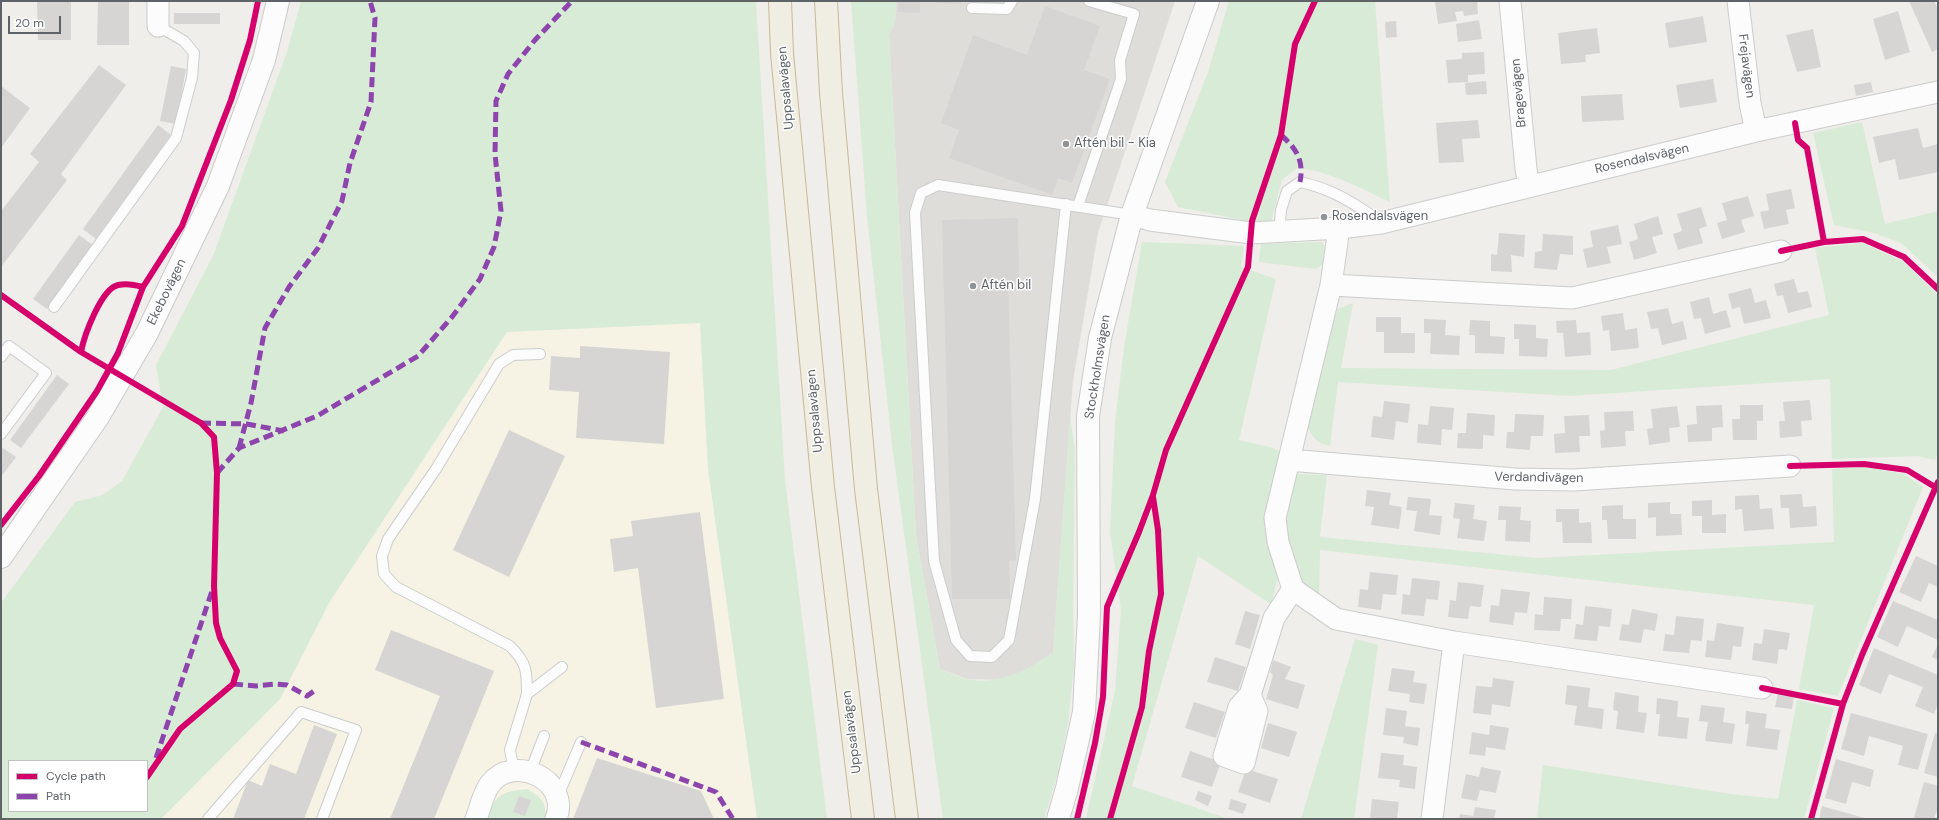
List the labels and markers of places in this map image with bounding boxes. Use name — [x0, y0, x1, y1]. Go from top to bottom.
place label: Aftén bil - Kia — [1074, 136, 1156, 152]
marker: Aftén bil - Kia — [1061, 139, 1071, 149]
place label: Rosendalsvägen — [1332, 209, 1428, 225]
marker: Rosendalsvägen — [1319, 212, 1329, 222]
place label: Aftén bil — [981, 278, 1031, 294]
marker: Aftén bil — [968, 281, 978, 291]

